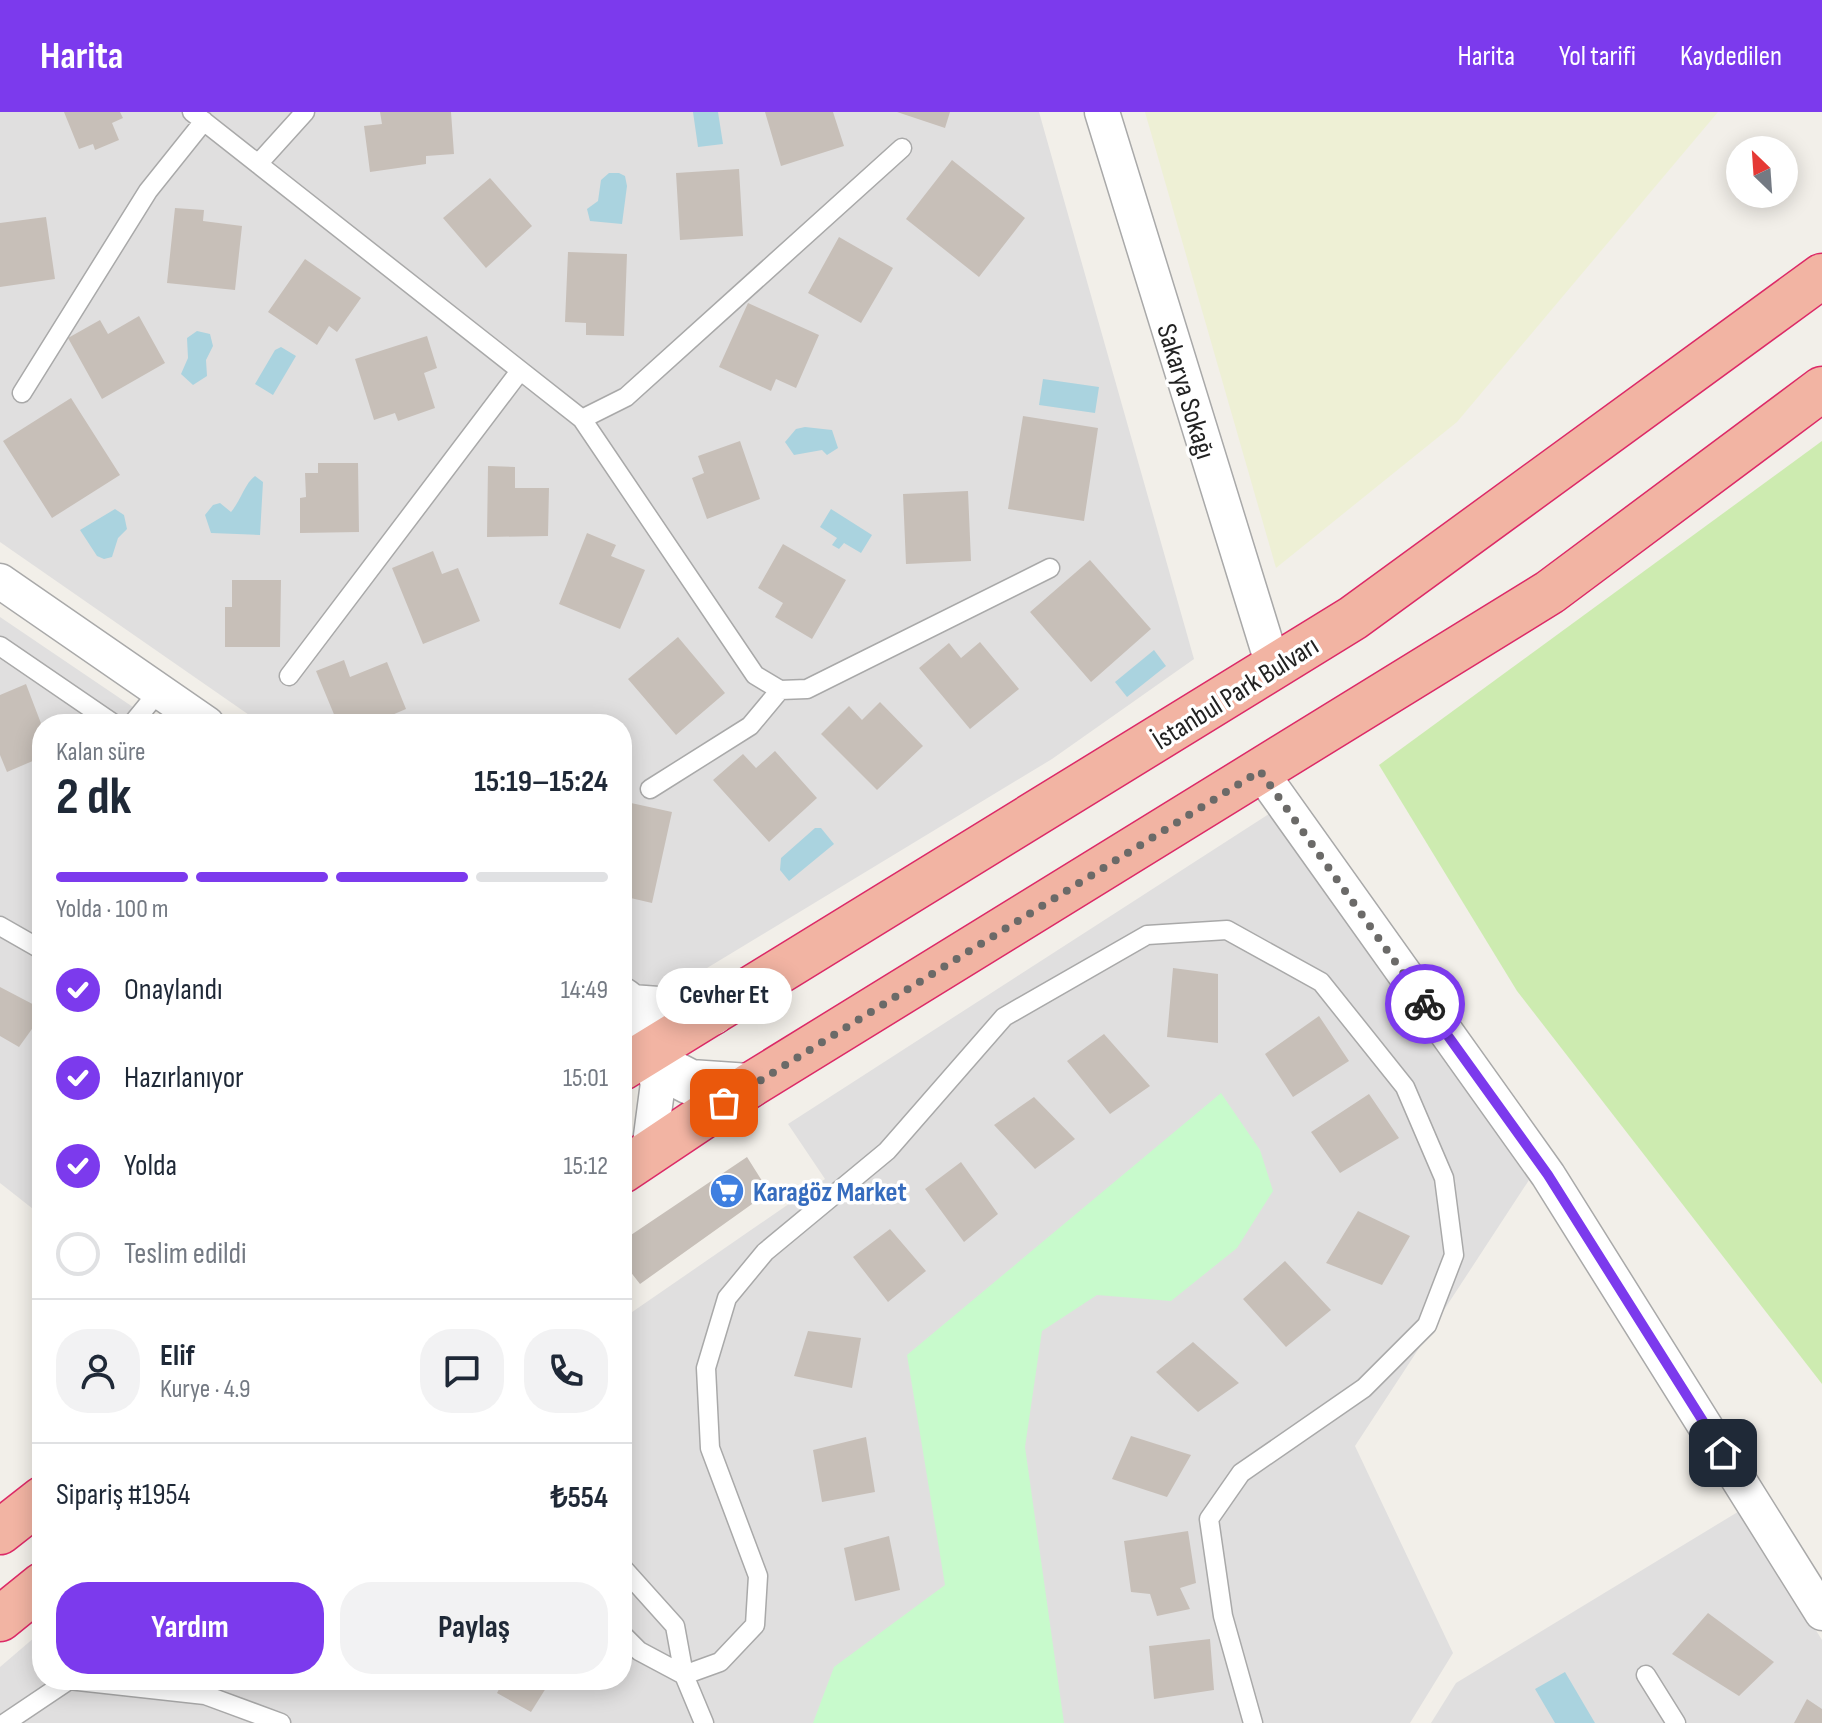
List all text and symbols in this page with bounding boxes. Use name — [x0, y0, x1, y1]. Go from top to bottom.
text: Harita — [40, 34, 123, 79]
text: Harita — [1458, 40, 1515, 73]
text: Yol tarifi — [1559, 40, 1636, 73]
text: Kaydedilen — [1680, 40, 1782, 73]
north arrow — [1726, 136, 1798, 208]
map controls — [1726, 136, 1798, 208]
street label: Sakarya Sokağı — [1149, 320, 1222, 463]
street label: İstanbul Park Bulvarı — [1147, 629, 1325, 757]
text: Kalan süre — [56, 737, 145, 768]
text: 15:19–15:24 — [474, 764, 608, 800]
text: 2 dk — [56, 766, 132, 829]
text: Yolda · 100 m — [56, 894, 169, 925]
courier — [1385, 964, 1465, 1044]
callout: Cevher Et — [656, 967, 792, 1023]
icon: check — [56, 968, 100, 1012]
text: Onaylandı — [124, 972, 223, 1008]
text: 14:49 — [561, 975, 608, 1006]
text: Cevher Et — [679, 980, 769, 1011]
icon: bike — [1403, 982, 1447, 1026]
icon: check — [56, 1056, 100, 1100]
text: Hazırlanıyor — [124, 1060, 244, 1096]
text: 15:01 — [563, 1063, 608, 1094]
pin — [690, 1069, 758, 1137]
icon: bag — [702, 1081, 746, 1125]
icon: check — [56, 1144, 100, 1188]
text: Yolda — [124, 1148, 177, 1184]
text: 15:12 — [563, 1151, 608, 1182]
supermarket icon: Karagöz Market — [708, 1172, 746, 1210]
place label: Karagöz Market — [753, 1176, 907, 1209]
text: Teslim edildi — [124, 1236, 247, 1272]
button: person — [56, 1329, 140, 1413]
button: chat — [420, 1329, 504, 1413]
button: phone — [524, 1329, 608, 1413]
text: Elif — [160, 1338, 195, 1374]
text: Kurye · 4.9 — [160, 1374, 250, 1405]
pin — [1689, 1419, 1757, 1487]
icon: home — [1701, 1431, 1745, 1475]
text: Sipariş #1954 — [56, 1477, 190, 1513]
text: ₺554 — [551, 1480, 608, 1516]
button: Yardım — [56, 1582, 324, 1674]
button: Paylaş — [340, 1582, 608, 1674]

